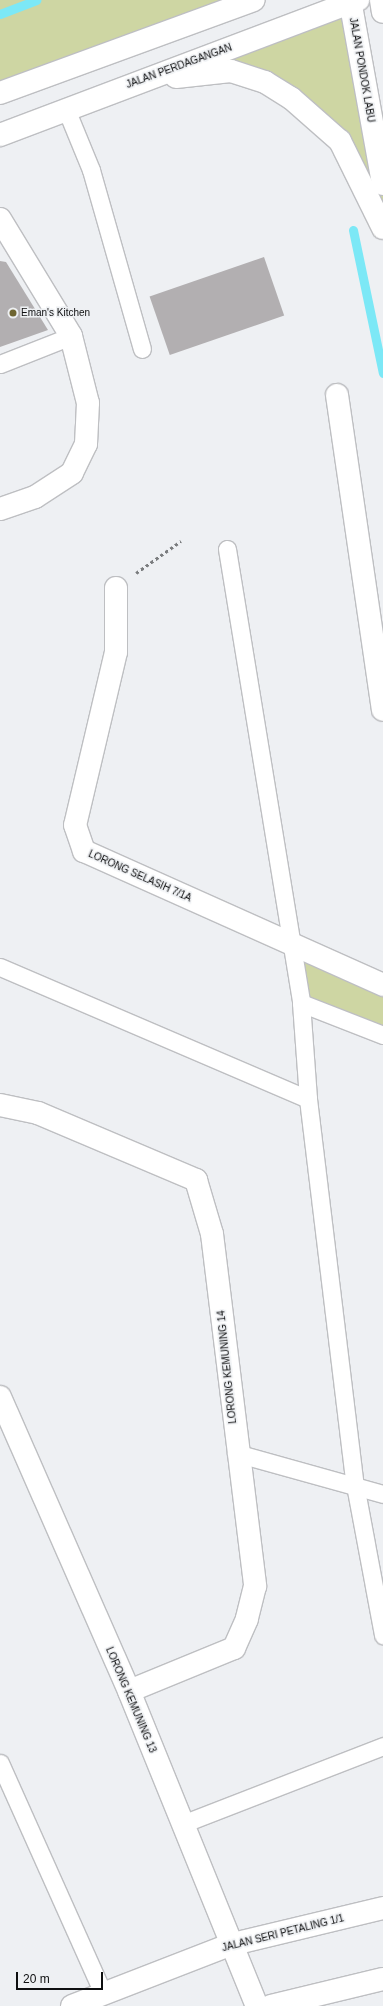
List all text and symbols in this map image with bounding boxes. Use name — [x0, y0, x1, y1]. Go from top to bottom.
street label: JALAN PONDOK LABU — [347, 17, 377, 123]
street label: JALAN PERDAGANGAN — [124, 41, 234, 91]
place label: Eman's Kitchen — [21, 307, 90, 319]
marker: Eman's Kitchen — [8, 308, 18, 318]
street label: LORONG SELASIH 7/1A — [87, 848, 193, 904]
street label: LORONG KEMUNING 14 — [215, 1310, 239, 1424]
street label: LORONG KEMUNING 13 — [103, 1645, 159, 1755]
street label: JALAN SERI PETALING 1/1 — [221, 1912, 345, 1954]
scale bar — [18, 1964, 105, 1990]
text: 20 m — [23, 1972, 50, 1986]

